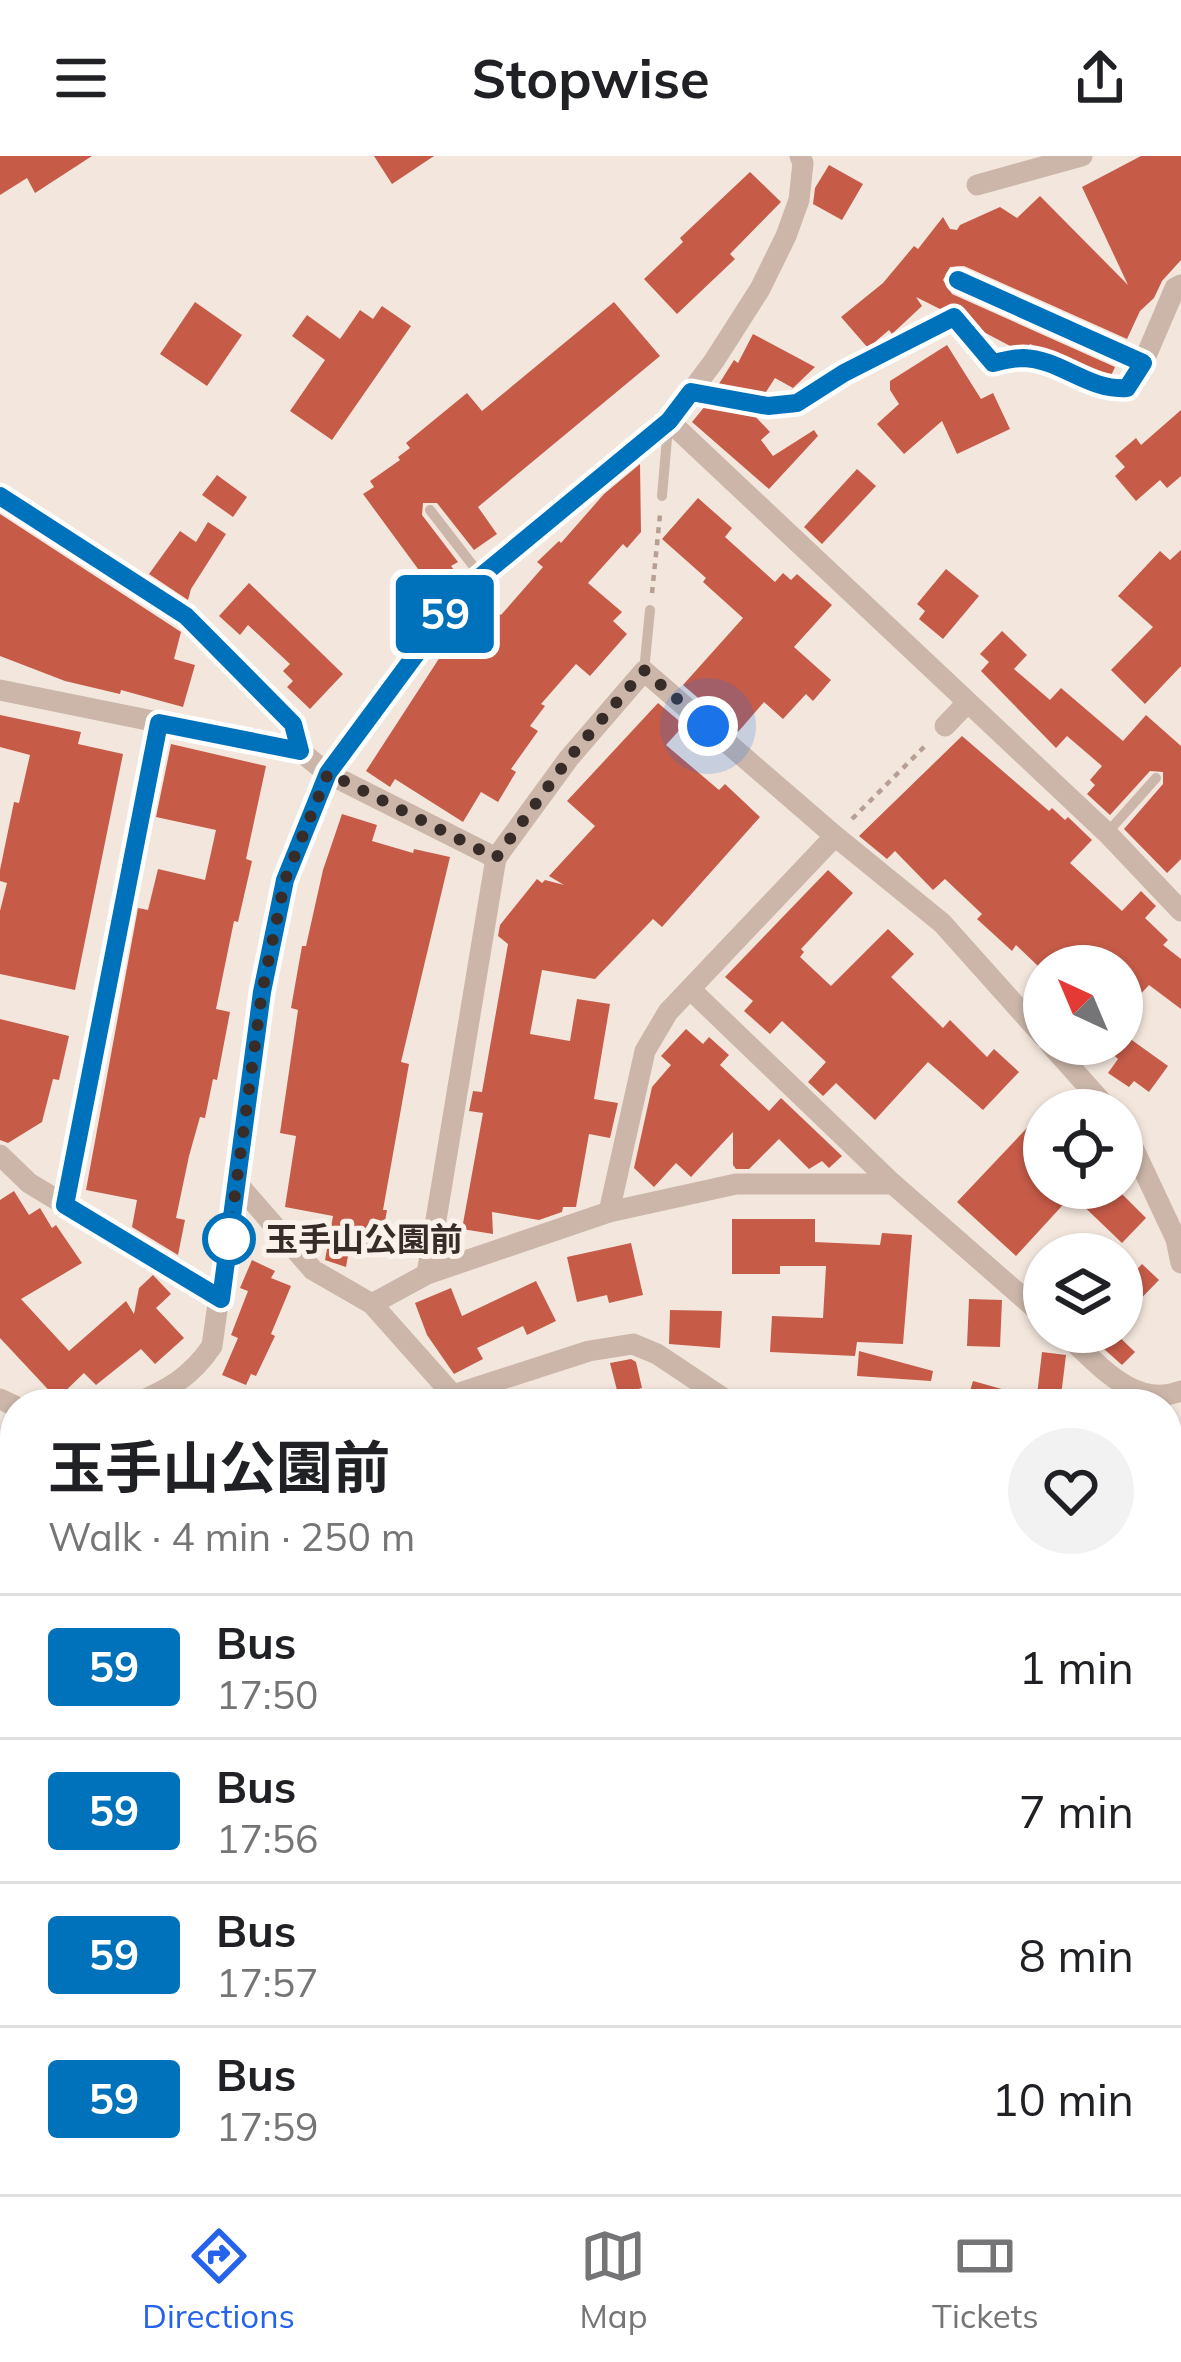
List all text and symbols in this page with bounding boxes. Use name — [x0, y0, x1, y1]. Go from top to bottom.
text: Stopwise — [471, 44, 710, 112]
icon: menu — [48, 45, 114, 111]
icon: share — [1067, 45, 1133, 111]
line badge: 59 — [391, 575, 499, 653]
text: 59 — [420, 587, 470, 640]
your location — [678, 696, 738, 756]
north arrow — [1023, 945, 1143, 1065]
map controls — [1023, 945, 1143, 1353]
button: locate — [1023, 1089, 1143, 1209]
marker: 玉手山公園前 — [204, 1214, 254, 1264]
place label: 玉手山公園前 — [265, 1218, 463, 1259]
button: layers — [1023, 1233, 1143, 1353]
button: heart — [1008, 1428, 1134, 1554]
text: 玉手山公園前 — [48, 1431, 390, 1502]
text: Walk · 4 min · 250 m — [48, 1512, 415, 1561]
text: Bus — [216, 1614, 296, 1670]
text: 1 min — [1019, 1639, 1134, 1695]
text: 59 — [89, 1640, 139, 1693]
text: 17:50 — [216, 1670, 319, 1719]
text: Bus — [216, 1758, 296, 1814]
text: 7 min — [1019, 1783, 1134, 1839]
text: 59 — [89, 1784, 139, 1837]
text: 17:56 — [216, 1814, 319, 1863]
text: Bus — [216, 1902, 296, 1958]
text: 8 min — [1019, 1927, 1134, 1983]
text: 59 — [89, 1928, 139, 1981]
text: 17:57 — [216, 1958, 319, 2007]
text: Bus — [216, 2046, 296, 2102]
text: 10 min — [992, 2071, 1134, 2127]
text: 59 — [89, 2072, 139, 2125]
text: 17:59 — [216, 2102, 319, 2151]
tab: Directions — [142, 2223, 295, 2336]
tab: Map — [580, 2223, 647, 2336]
tab: Tickets — [932, 2223, 1039, 2336]

